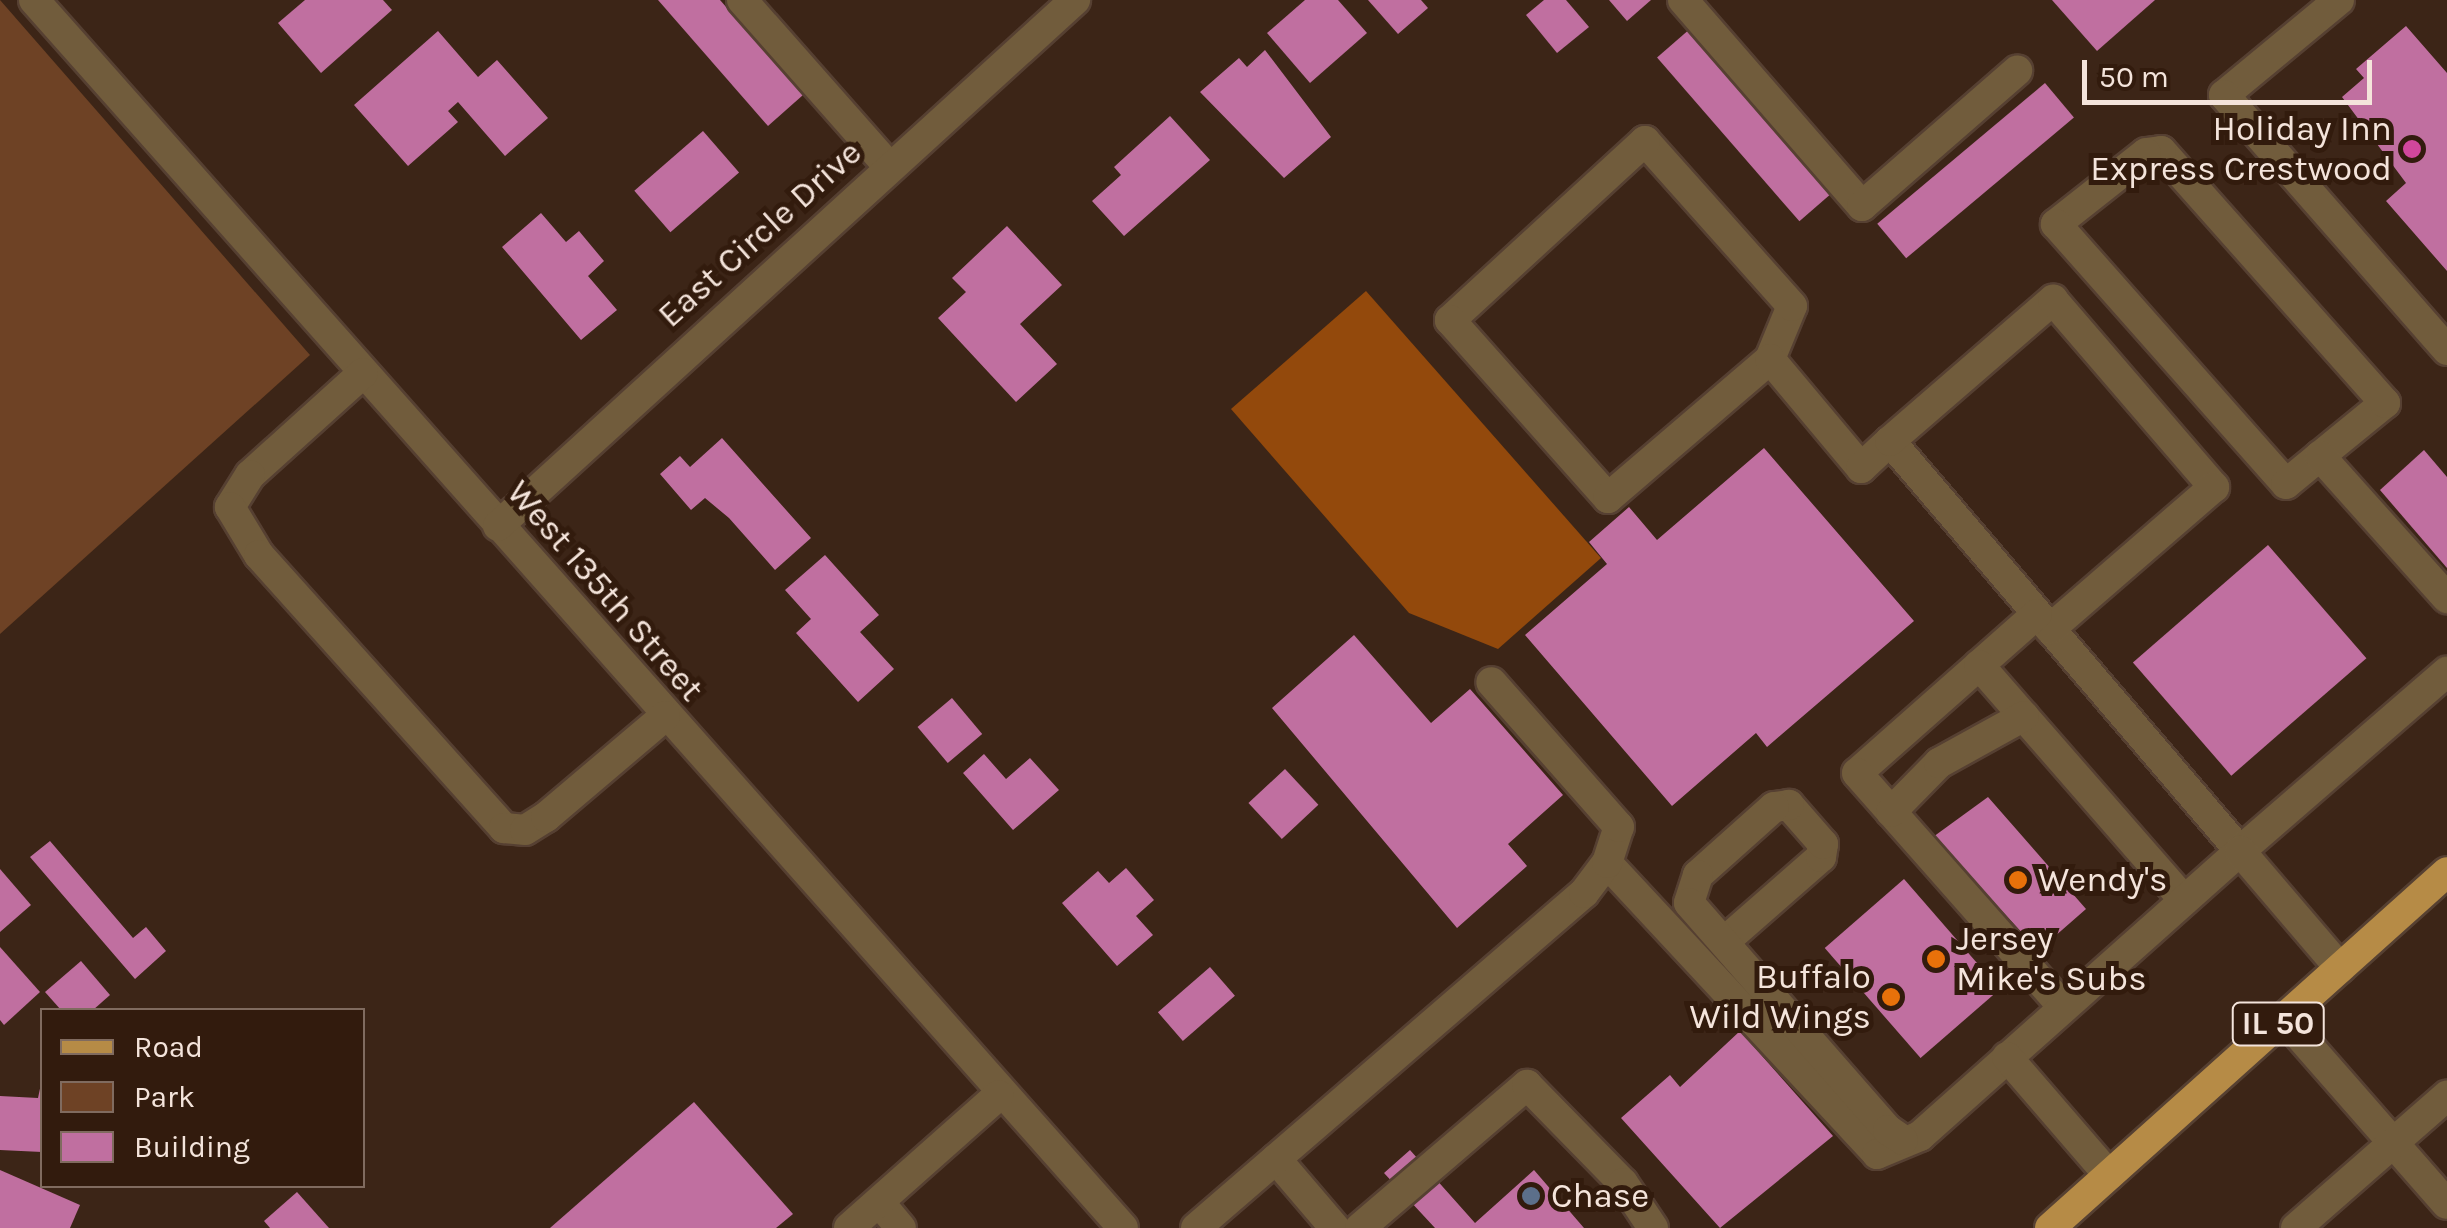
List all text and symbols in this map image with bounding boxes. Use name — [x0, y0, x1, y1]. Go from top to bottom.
scale bar — [2087, 40, 2377, 102]
text: 50 m — [2099, 59, 2169, 95]
place label: Holiday Inn Express Crestwood — [2090, 108, 2392, 190]
street label: East Circle Drive — [650, 132, 870, 336]
marker: Holiday Inn Express Crestwood — [2401, 138, 2423, 160]
street label: West 135th Street — [498, 472, 712, 710]
place label: Wendy's — [2038, 859, 2167, 901]
marker: Wendy's — [2007, 869, 2029, 891]
place label: Jersey Mike's Subs — [1956, 918, 2147, 1000]
marker: Jersey Mike's Subs — [1925, 948, 1947, 970]
place label: Buffalo Wild Wings — [1689, 956, 1871, 1038]
marker: Buffalo Wild Wings — [1880, 986, 1902, 1008]
road number: IL 50 — [2230, 997, 2326, 1051]
legend — [40, 1008, 365, 1188]
text: Road — [134, 1029, 203, 1065]
text: Park — [134, 1079, 195, 1115]
text: Building — [134, 1129, 250, 1165]
place label: Chase — [1551, 1175, 1649, 1217]
marker: Chase — [1520, 1185, 1542, 1207]

